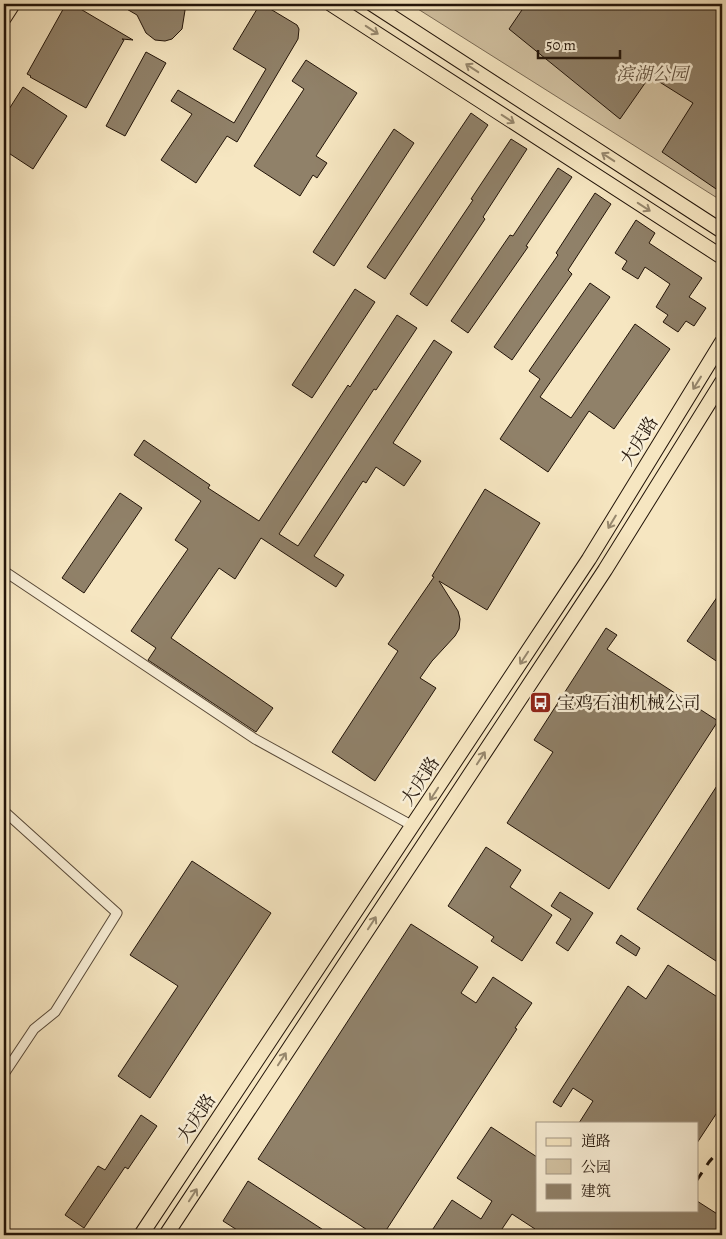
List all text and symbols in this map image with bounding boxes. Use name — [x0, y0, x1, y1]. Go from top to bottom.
one-way arrow — [364, 25, 378, 35]
scale bar — [538, 28, 621, 60]
text: 50 m — [546, 35, 576, 55]
park label: 滨湖公园 — [616, 62, 691, 86]
one-way arrow — [465, 63, 479, 73]
one-way arrow — [501, 113, 515, 124]
one-way arrow — [601, 151, 615, 162]
one-way arrow — [637, 202, 651, 212]
one-way arrow — [691, 376, 701, 390]
street label: 大庆路 — [615, 412, 663, 470]
one-way arrow — [606, 515, 616, 529]
one-way arrow — [519, 651, 529, 665]
bus stop icon: 宝鸡石油机械公司 — [529, 691, 553, 715]
place label: 宝鸡石油机械公司 — [557, 691, 701, 715]
street label: 大庆路 — [395, 752, 445, 810]
one-way arrow — [476, 752, 486, 766]
one-way arrow — [429, 787, 439, 801]
one-way arrow — [367, 917, 377, 931]
one-way arrow — [277, 1052, 288, 1066]
street label: 大庆路 — [171, 1089, 221, 1147]
legend — [536, 1122, 698, 1212]
text: 道路 — [581, 1131, 611, 1151]
text: 公园 — [581, 1157, 611, 1177]
text: 建筑 — [581, 1181, 611, 1201]
one-way arrow — [188, 1188, 198, 1202]

